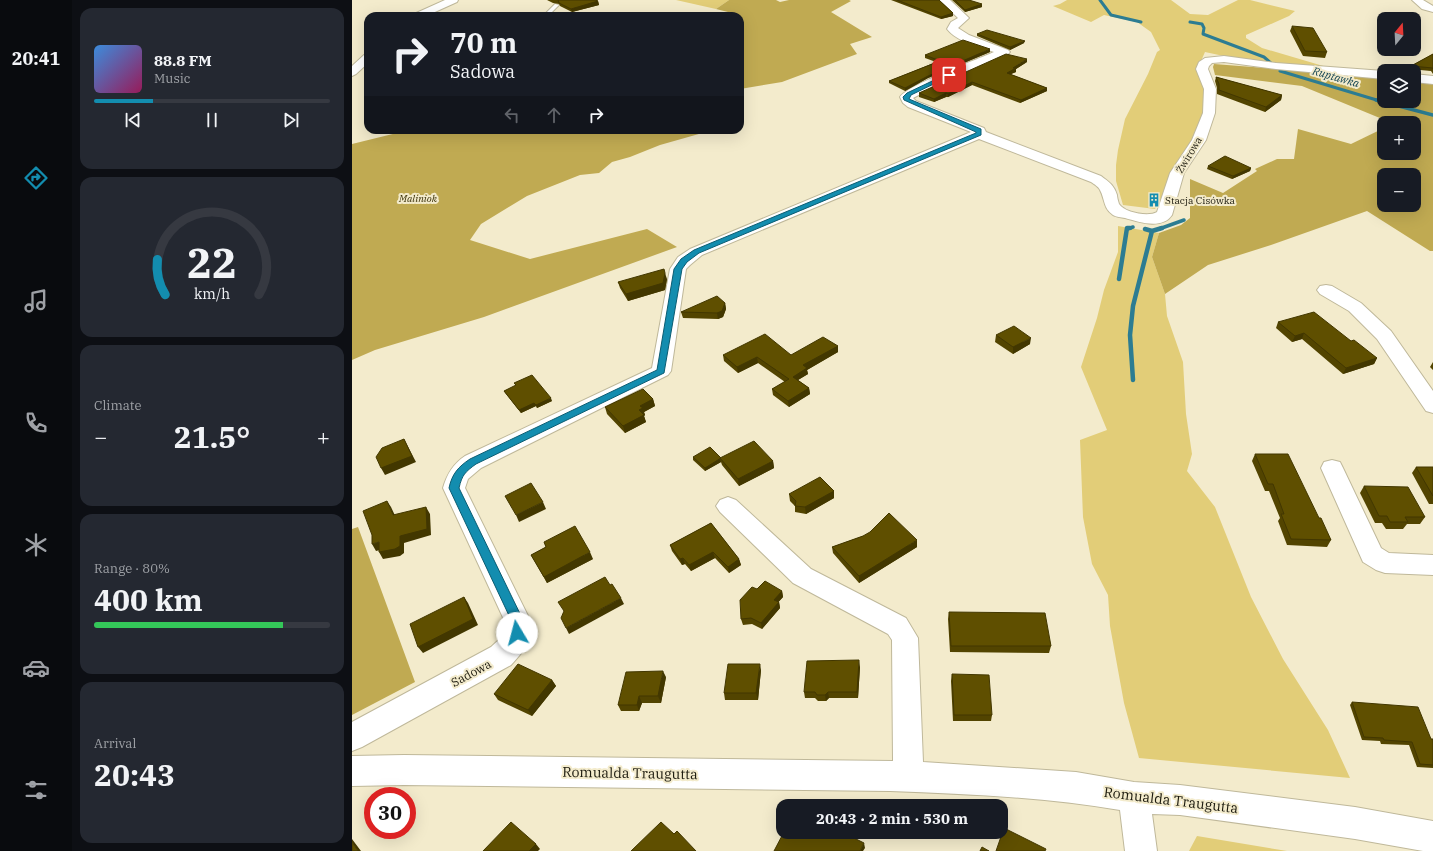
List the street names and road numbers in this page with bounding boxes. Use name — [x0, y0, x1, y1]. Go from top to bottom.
street label: Żwirowa — [1173, 134, 1205, 176]
street label: Sadowa — [448, 656, 494, 690]
street label: Romualda Traugutta — [562, 763, 698, 783]
street label: Romualda Traugutta — [1103, 783, 1240, 817]

